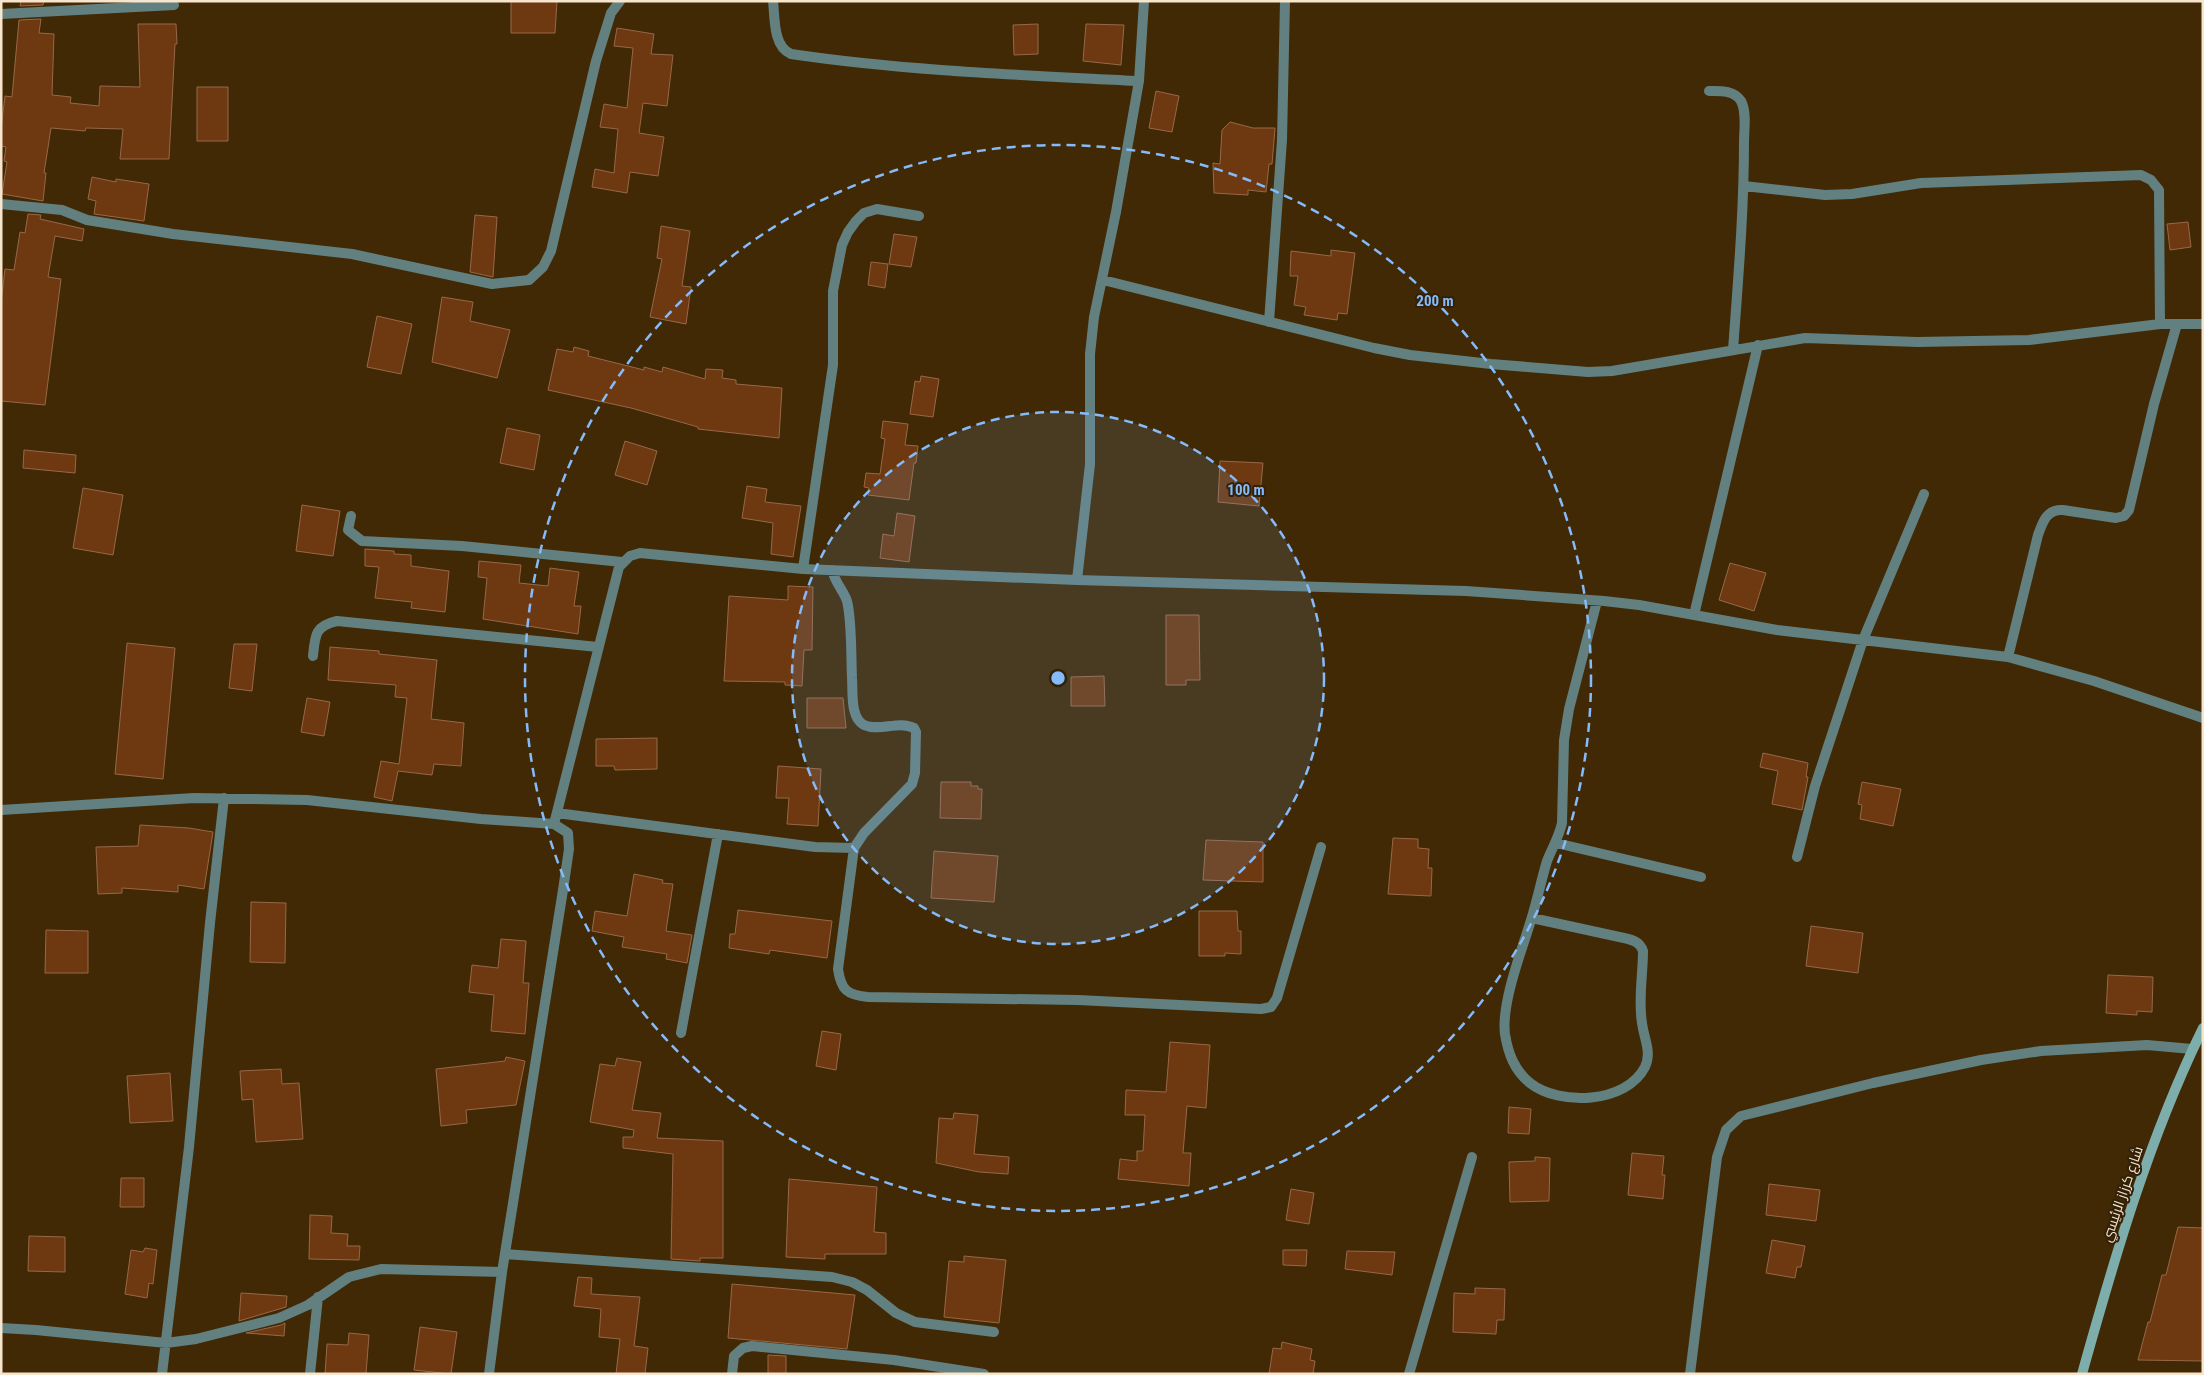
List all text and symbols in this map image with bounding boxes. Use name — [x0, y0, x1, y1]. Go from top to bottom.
text: 200 m — [1416, 292, 1454, 310]
text: 100 m — [1227, 481, 1265, 499]
centre of rings — [1049, 669, 1067, 687]
street label: شارع كرزاز الرئيسي — [2098, 1144, 2149, 1245]

